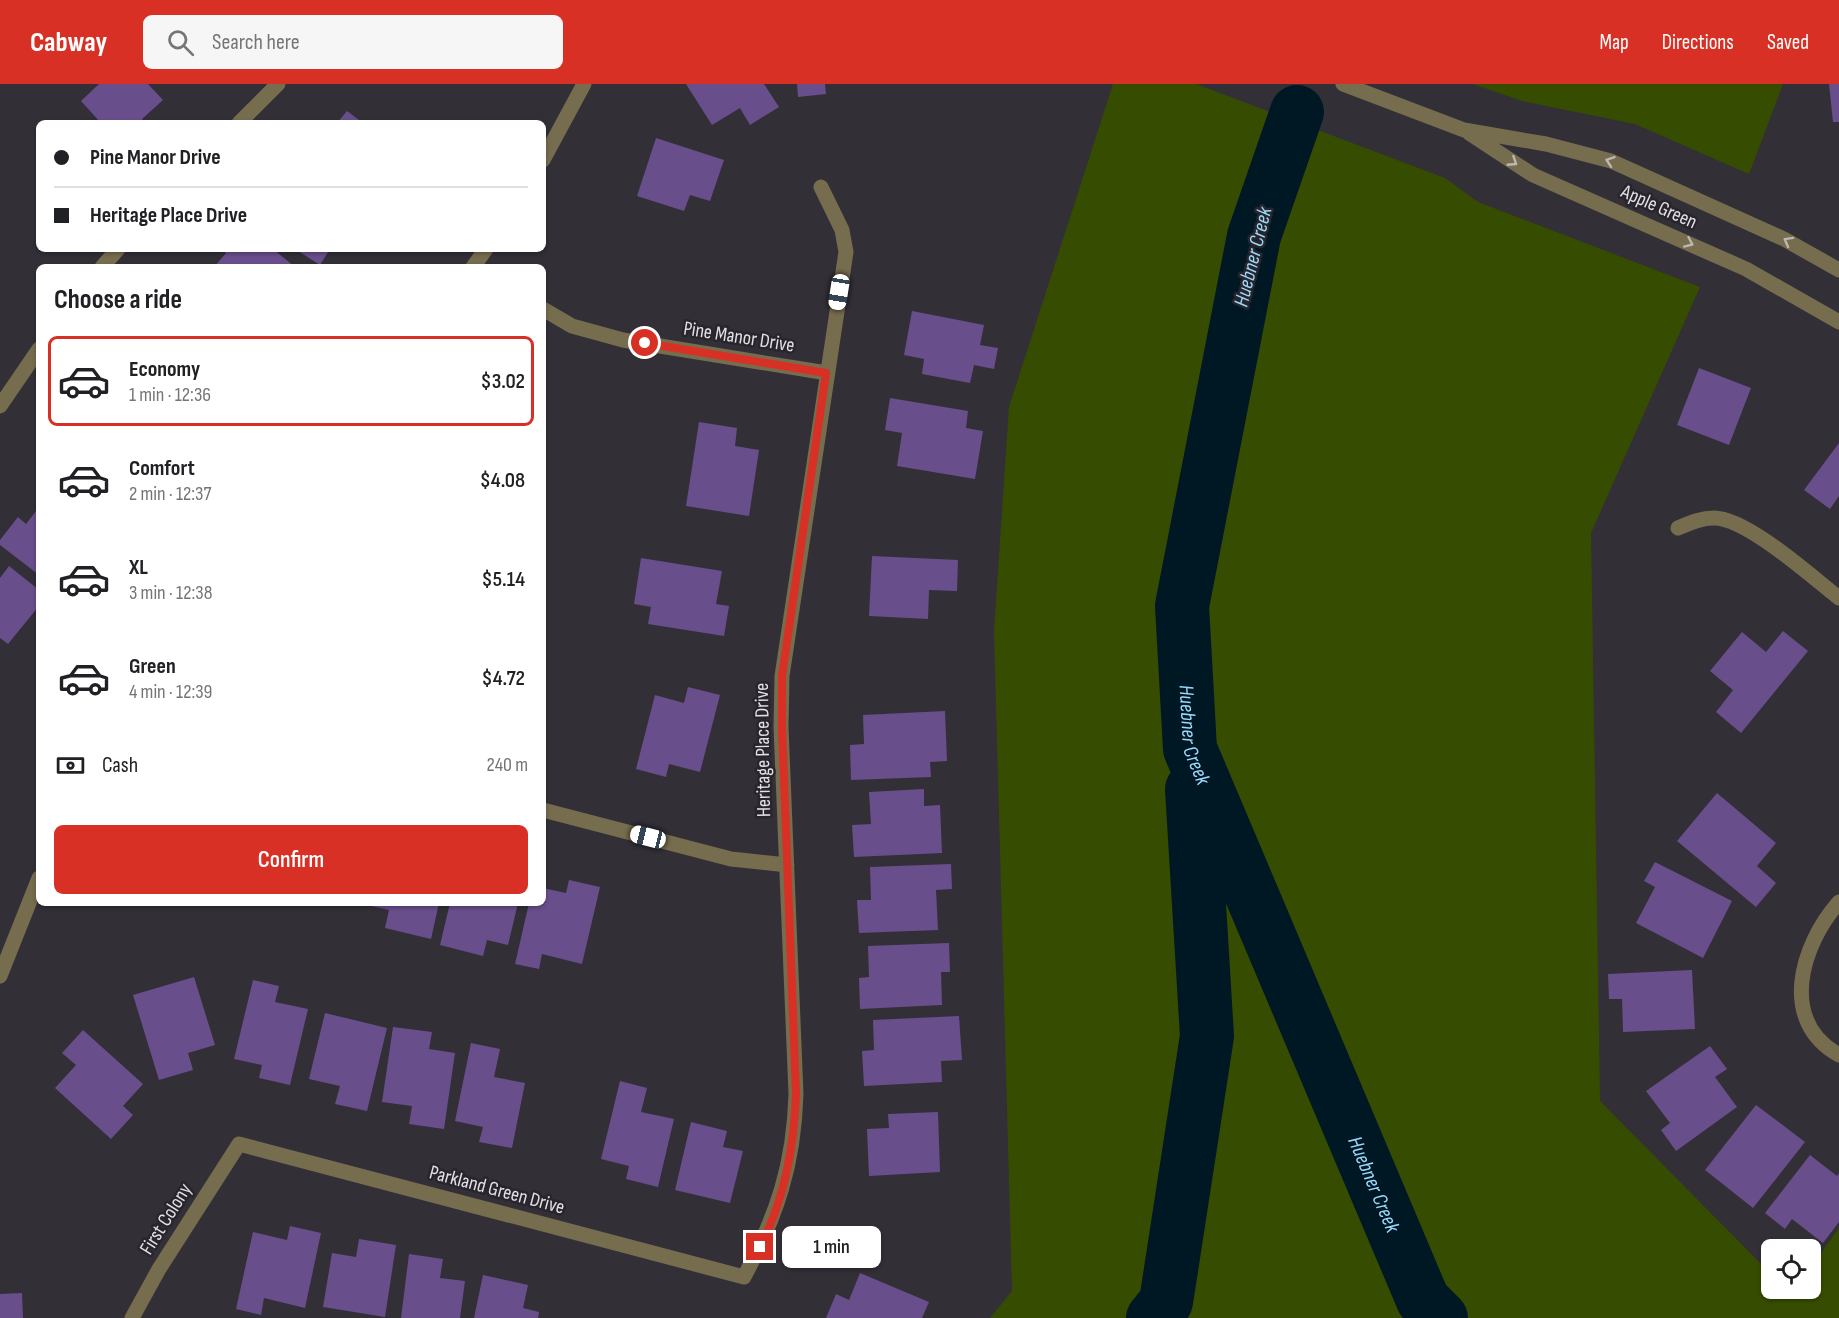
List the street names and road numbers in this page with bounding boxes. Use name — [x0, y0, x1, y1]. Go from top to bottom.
street label: Apple Green — [1616, 179, 1701, 234]
street label: Pine Manor Drive — [682, 316, 796, 358]
street label: Heritage Place Drive — [750, 683, 776, 817]
street label: Parkland Green Drive — [427, 1160, 567, 1220]
street label: First Colony — [135, 1179, 197, 1259]

